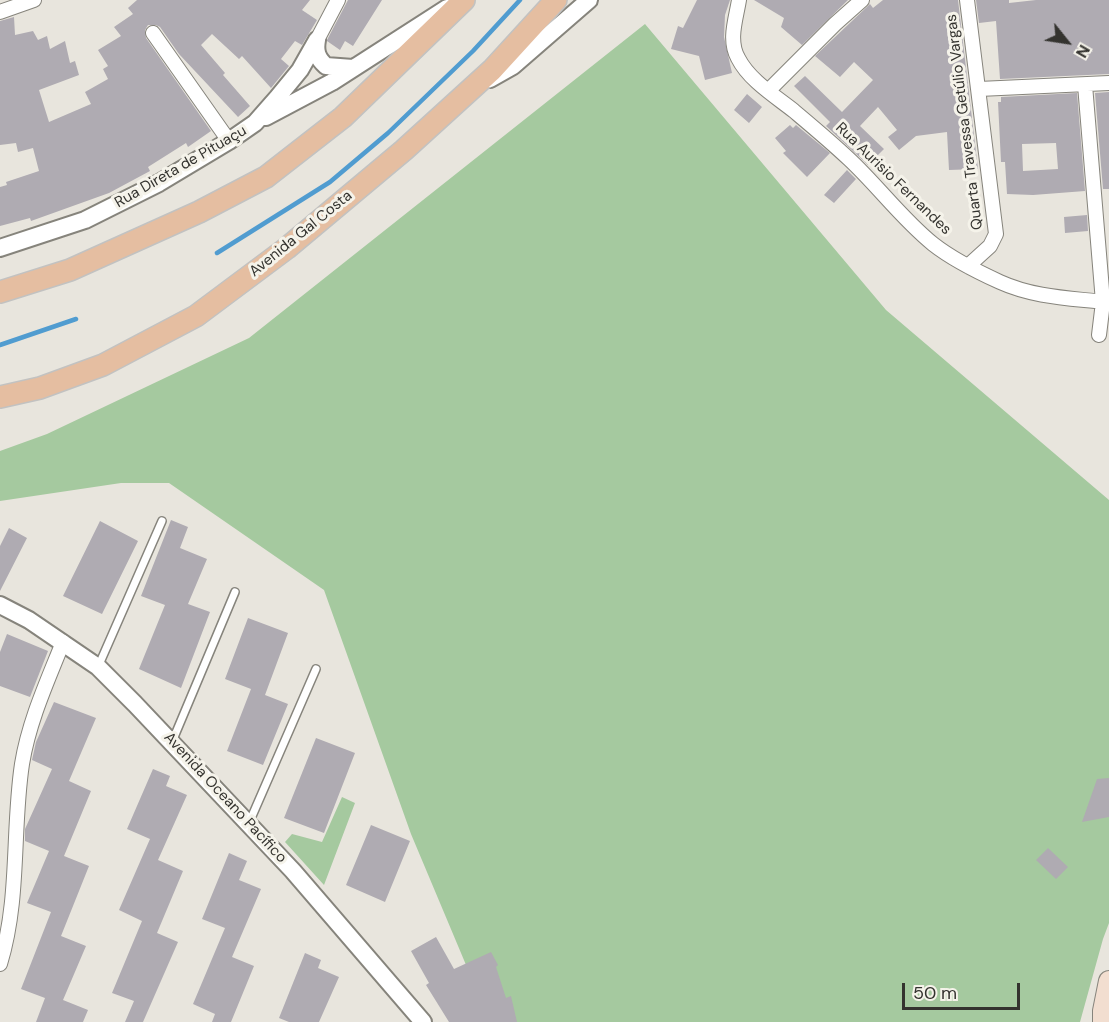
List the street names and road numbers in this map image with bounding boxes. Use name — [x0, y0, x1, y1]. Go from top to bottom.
street label: Quarta Travessa Getúlio Vargas — [943, 13, 987, 231]
street label: Rua Aurisio Fernandes — [831, 119, 955, 239]
street label: Rua Direta de Pituaçu — [112, 122, 250, 212]
street label: Avenida Gal Costa — [246, 187, 356, 281]
street label: Avenida Oceano Pacífico — [160, 729, 290, 867]

